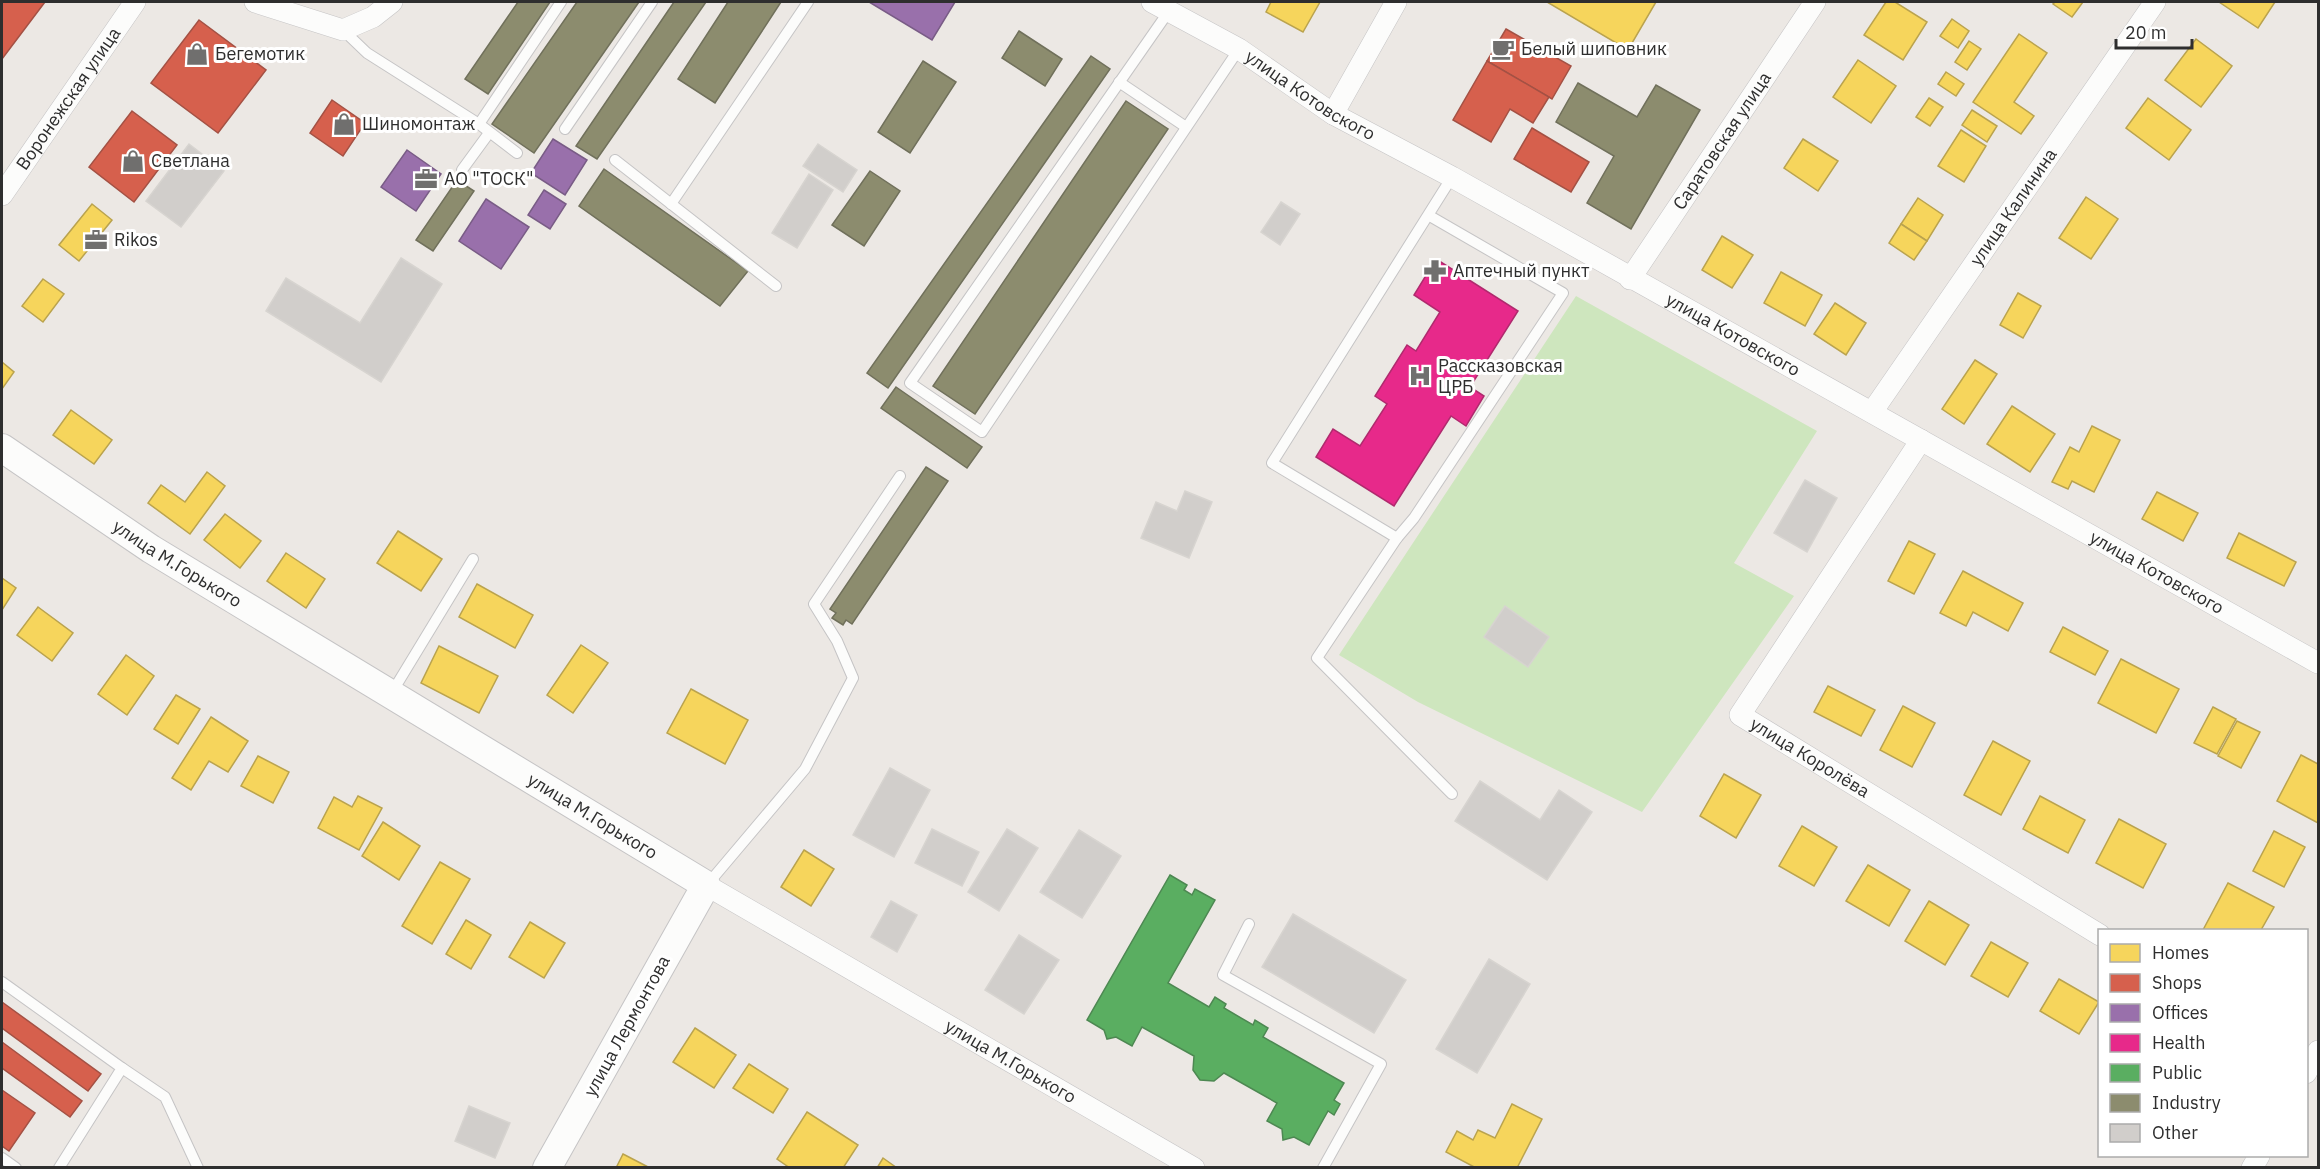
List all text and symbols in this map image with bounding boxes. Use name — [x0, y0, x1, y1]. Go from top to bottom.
scale bar — [2116, 12, 2192, 50]
text: 20 m — [2125, 21, 2167, 44]
street label: Воронежская улица — [11, 22, 125, 174]
cafe icon: Белый шиповник — [1490, 36, 1516, 62]
place label: Белый шиповник — [1521, 37, 1667, 60]
shop icon: Бегемотик — [184, 41, 210, 67]
place label: Бегемотик — [215, 42, 305, 65]
street label: улица Котовского — [1241, 45, 1379, 145]
street label: Саратовская улица — [1667, 67, 1776, 214]
shop icon: Шиномонтаж — [331, 111, 357, 137]
place label: Шиномонтаж — [362, 112, 476, 135]
street label: улица Калинина — [1964, 143, 2062, 270]
shop icon: Светлана — [120, 148, 146, 174]
place label: Светлана — [151, 149, 230, 172]
office icon: АО "ТОСК" — [413, 166, 439, 192]
place label: АО "ТОСК" — [444, 167, 534, 190]
office icon: Rikos — [83, 227, 109, 253]
place label: Rikos — [114, 228, 158, 251]
pharmacy icon: Аптечный пункт — [1422, 258, 1448, 284]
place label: Аптечный пункт — [1453, 259, 1590, 282]
street label: улица Котовского — [1662, 287, 1804, 381]
place label: Рассказовская ЦРБ — [1438, 354, 1563, 398]
hospital icon: Рассказовская ЦРБ — [1407, 363, 1433, 389]
street label: улица М.Горького — [108, 514, 246, 612]
street label: улица Котовского — [2086, 525, 2228, 619]
street label: улица Королёва — [1746, 712, 1874, 803]
street label: улица М.Горького — [523, 768, 662, 864]
legend — [2098, 929, 2308, 1157]
text: Homes — [2152, 941, 2209, 964]
street label: улица Лермонтова — [578, 951, 675, 1100]
text: Shops — [2152, 971, 2202, 994]
text: Offices — [2152, 1001, 2208, 1024]
street label: улица М.Горького — [941, 1014, 1081, 1108]
text: Health — [2152, 1031, 2206, 1054]
text: Public — [2152, 1061, 2202, 1084]
text: Industry — [2152, 1091, 2221, 1114]
text: Other — [2152, 1121, 2198, 1144]

